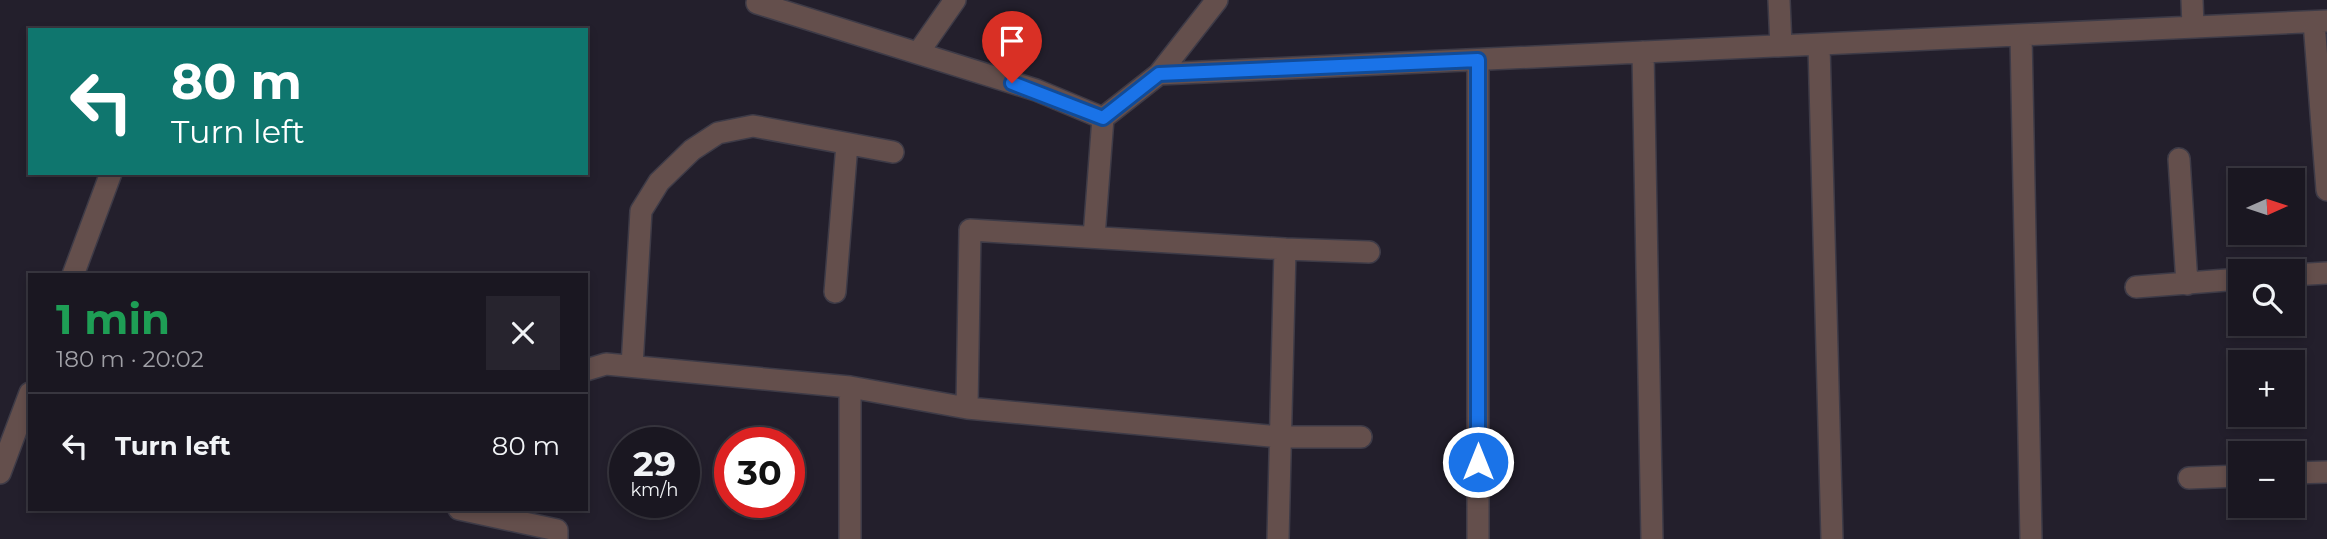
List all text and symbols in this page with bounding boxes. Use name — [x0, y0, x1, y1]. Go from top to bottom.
pin — [982, 11, 1042, 83]
icon: arrive — [993, 22, 1031, 60]
text: 80 m — [171, 52, 302, 111]
icon: left — [56, 56, 147, 147]
text: Turn left — [171, 112, 305, 151]
north arrow — [2228, 168, 2305, 245]
map controls — [2228, 168, 2305, 518]
button: search — [2228, 259, 2305, 336]
text: 1 min — [56, 293, 170, 345]
button: close — [486, 296, 560, 370]
text: 180 m · 20:02 — [56, 345, 204, 373]
button: + — [2228, 350, 2305, 427]
position arrow — [1441, 425, 1515, 499]
icon: left — [56, 427, 94, 465]
speed limit sign: 30 — [714, 427, 805, 518]
text: Turn left — [115, 430, 231, 462]
text: 80 m — [492, 430, 560, 462]
button: − — [2228, 441, 2305, 518]
text: 29 — [633, 442, 676, 485]
text: km/h — [630, 479, 679, 501]

